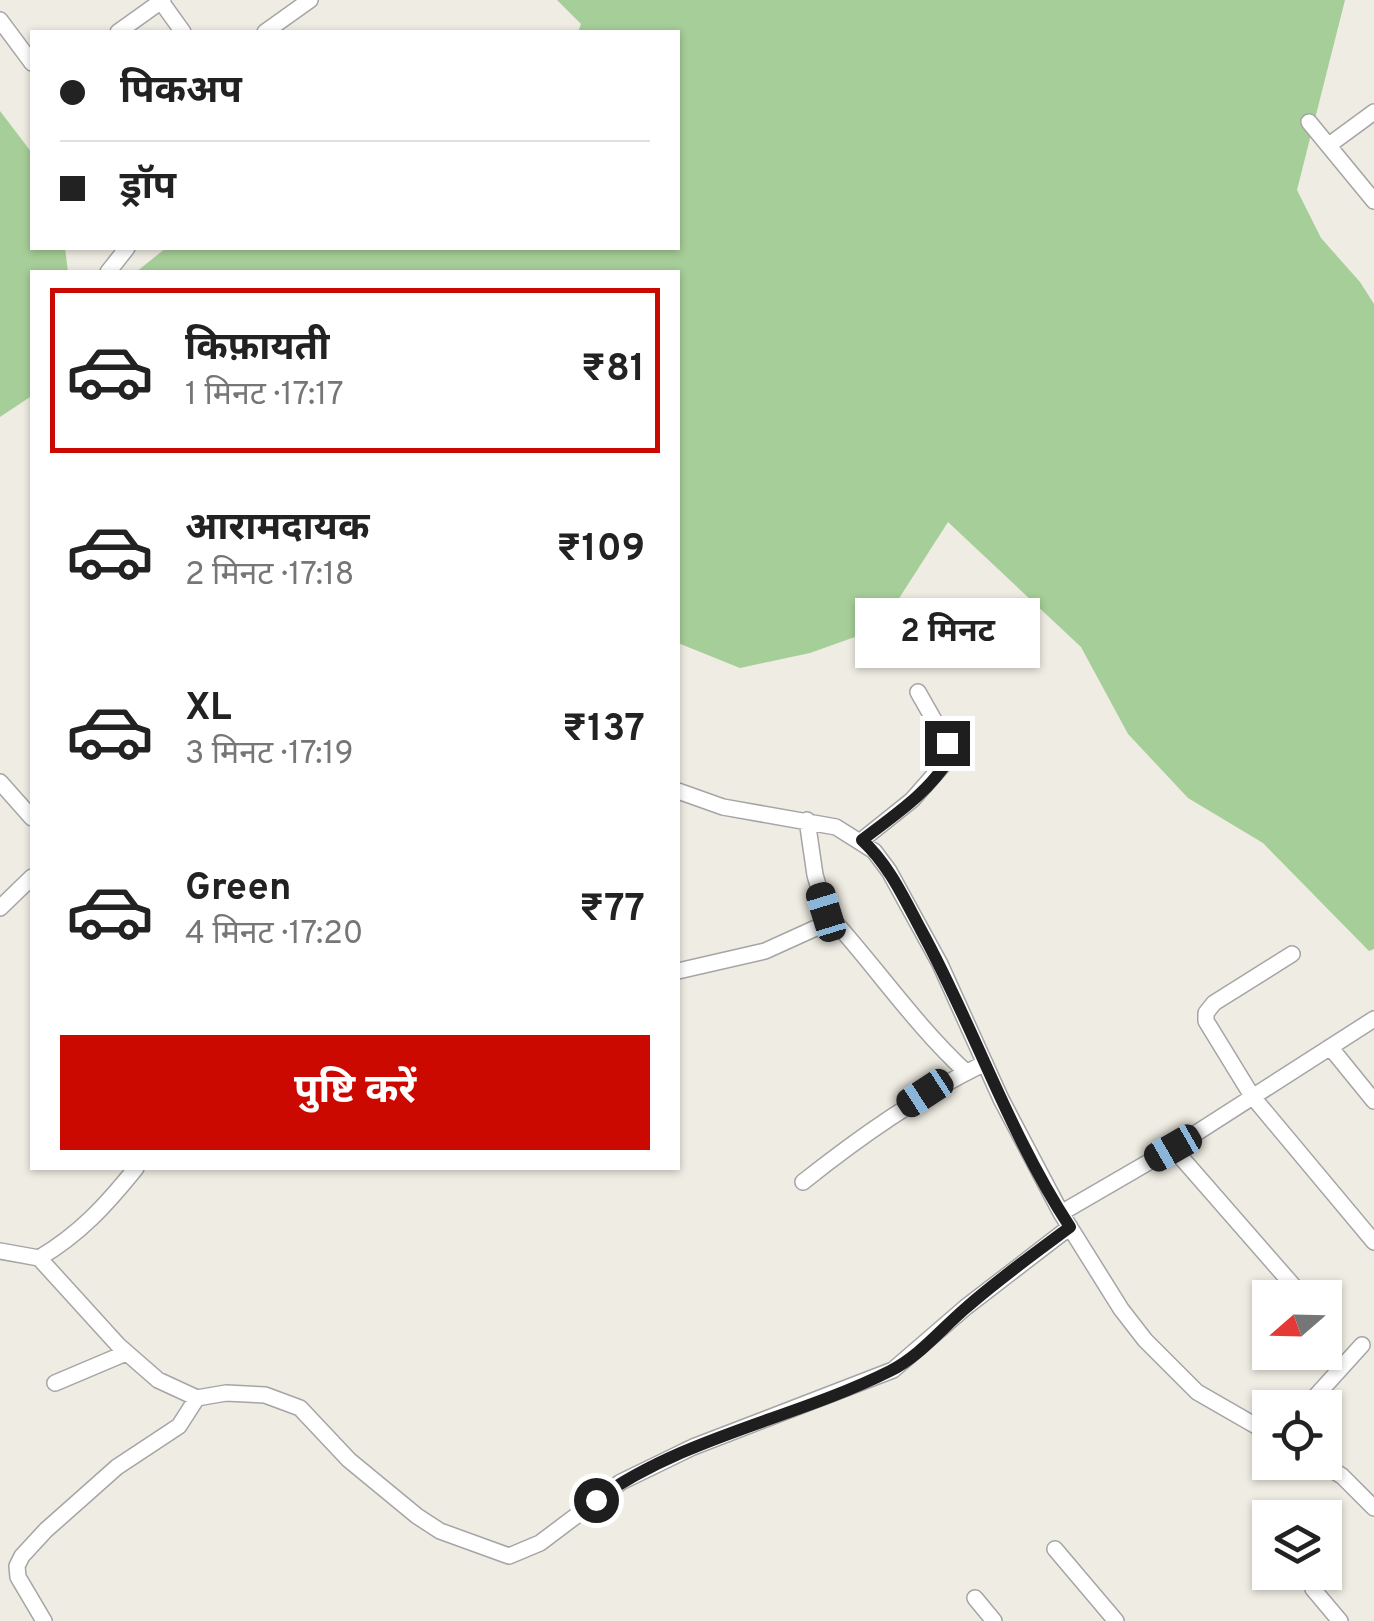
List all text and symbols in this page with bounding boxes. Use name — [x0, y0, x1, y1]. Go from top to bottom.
text: पिकअप — [120, 68, 242, 117]
text: ड्रॉप — [120, 164, 176, 213]
text: किफ़ायती — [185, 325, 329, 374]
icon: car — [65, 326, 155, 416]
text: ₹81 — [581, 346, 645, 395]
text: 1 मिनट · 17:17 — [185, 376, 344, 416]
text: आरामदायक — [185, 505, 369, 554]
icon: car — [65, 506, 155, 596]
text: ₹109 — [556, 526, 645, 575]
text: 2 मिनट · 17:18 — [185, 556, 354, 596]
callout: 2 मिनट — [854, 598, 1040, 668]
text: 2 मिनट — [900, 613, 995, 653]
text: XL — [185, 685, 232, 734]
icon: car — [65, 686, 155, 776]
text: ₹137 — [562, 706, 645, 755]
route end — [925, 721, 970, 766]
text: 3 मिनट · 17:19 — [185, 735, 354, 775]
text: Green — [185, 865, 291, 914]
icon: car — [65, 866, 155, 956]
car — [803, 879, 849, 945]
text: ₹77 — [579, 886, 645, 935]
text: 4 मिनट · 17:20 — [185, 915, 363, 955]
button: पुष्टि करें — [60, 1035, 650, 1150]
car — [892, 1064, 958, 1122]
car — [1140, 1120, 1206, 1176]
north arrow — [1252, 1280, 1342, 1370]
map controls — [1252, 1280, 1342, 1590]
button: locate — [1252, 1390, 1342, 1480]
route start — [574, 1478, 619, 1523]
button: layers — [1252, 1500, 1342, 1590]

